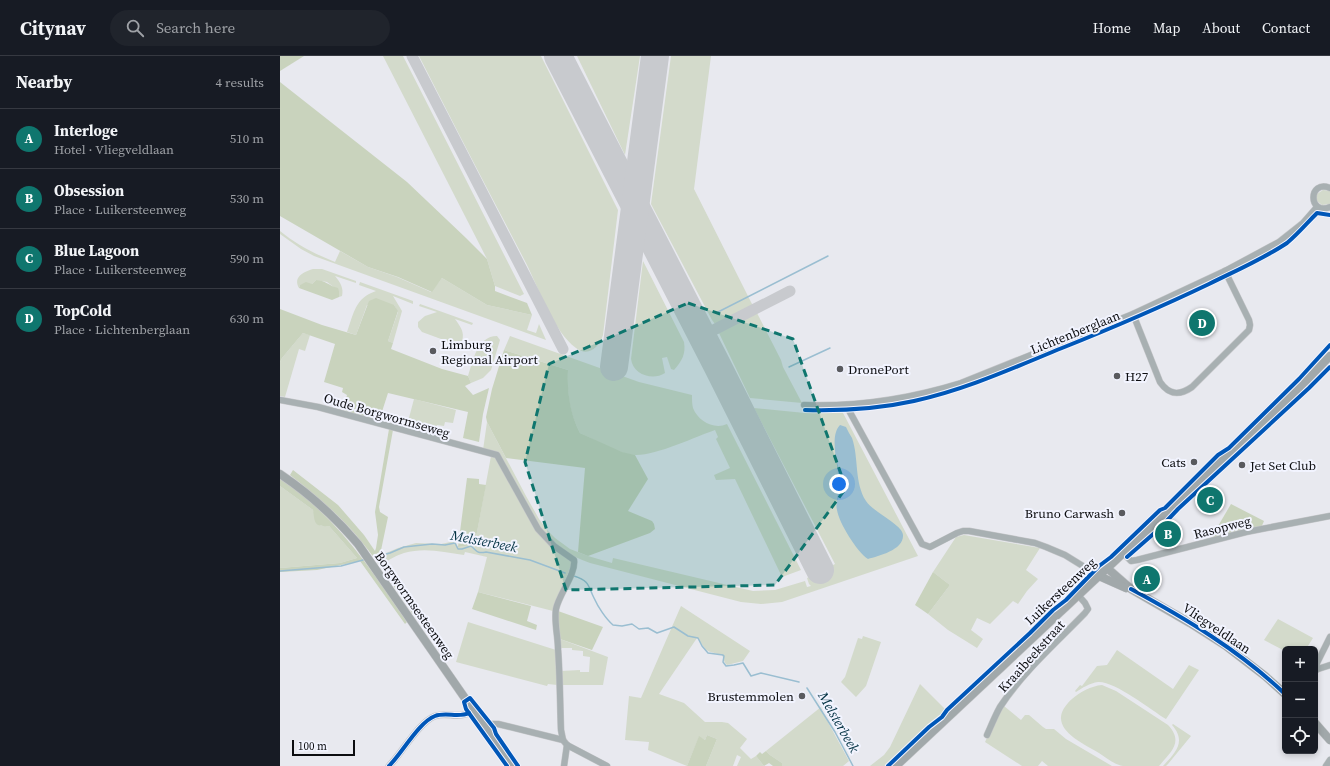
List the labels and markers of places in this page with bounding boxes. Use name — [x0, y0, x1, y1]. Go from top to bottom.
pin: D — [1189, 308, 1215, 338]
place label: Limburg Regional Airport — [441, 336, 539, 368]
marker: Limburg Regional Airport — [428, 346, 438, 356]
place label: DronePort — [848, 361, 909, 378]
marker: DronePort — [835, 364, 845, 374]
place label: H27 — [1125, 368, 1149, 385]
marker: H27 — [1112, 371, 1122, 381]
place label: Cats — [1161, 454, 1186, 471]
marker: Cats — [1189, 457, 1199, 467]
place label: Jet Set Club — [1249, 457, 1316, 474]
marker: Jet Set Club — [1237, 460, 1247, 470]
pin: C — [1197, 485, 1223, 515]
place label: Bruno Carwash — [1025, 505, 1114, 522]
marker: Bruno Carwash — [1117, 508, 1127, 518]
pin: B — [1155, 519, 1181, 549]
pin: A — [1134, 564, 1160, 594]
place label: Brustemmolen — [707, 688, 794, 705]
marker: Brustemmolen — [797, 691, 807, 701]

